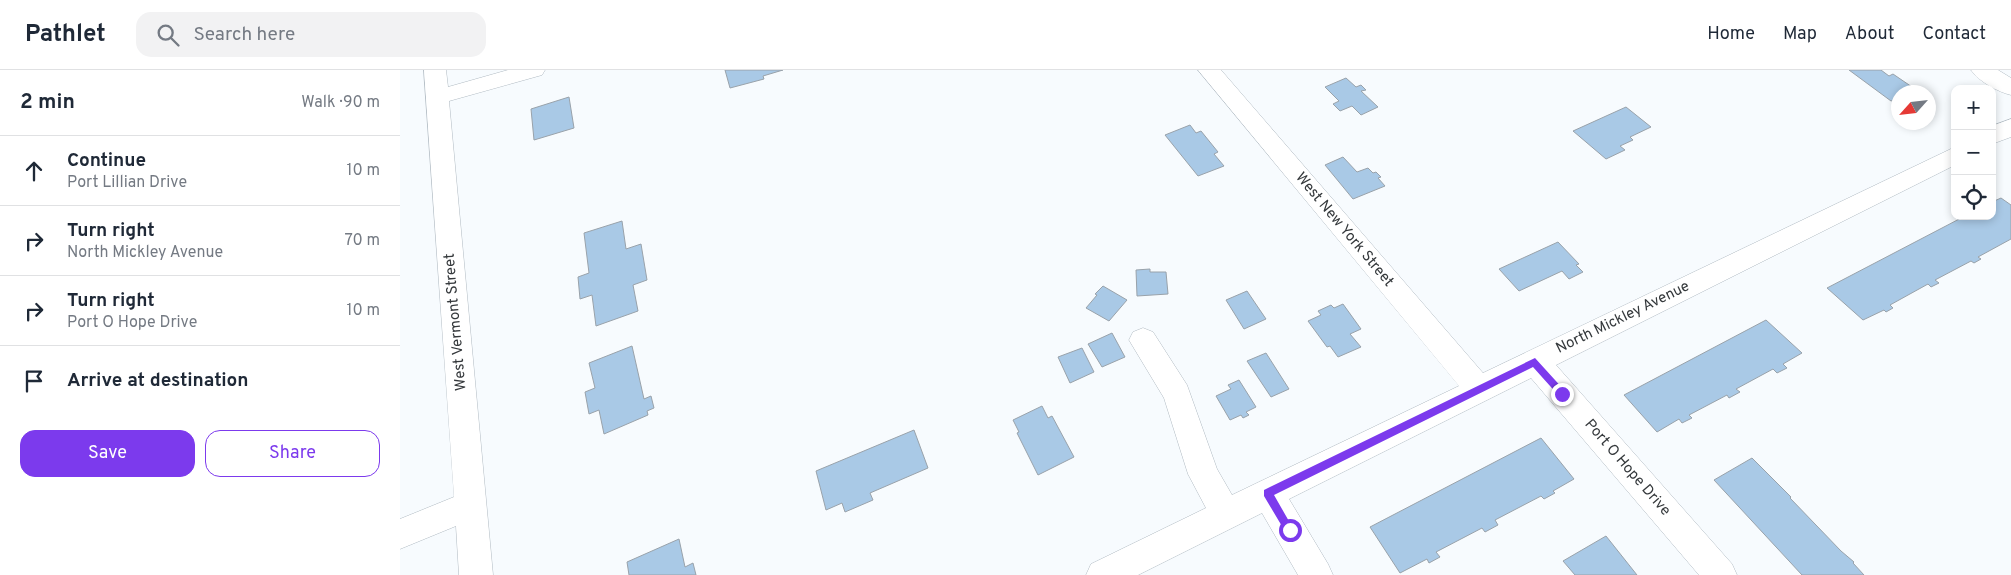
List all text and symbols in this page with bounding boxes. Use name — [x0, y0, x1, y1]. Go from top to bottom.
search box — [136, 12, 486, 57]
text: Pathlet — [25, 20, 106, 50]
icon: search — [154, 21, 182, 49]
text: Search here — [194, 23, 295, 47]
text: Home — [1707, 23, 1755, 46]
text: Map — [1783, 23, 1817, 46]
text: About — [1845, 23, 1894, 46]
text: Contact — [1922, 23, 1986, 46]
north arrow — [1891, 85, 1936, 130]
map controls — [1951, 85, 1996, 220]
button: + — [1951, 85, 1996, 130]
text: 2 min — [20, 89, 75, 116]
text: Walk · 90 m — [301, 93, 380, 113]
button: − — [1951, 130, 1996, 175]
text: Continue — [67, 149, 146, 173]
icon: ahead — [20, 157, 48, 185]
text: 10 m — [346, 161, 380, 181]
street label: West New York Street — [1291, 169, 1397, 291]
text: Port Lillian Drive — [67, 173, 187, 193]
button: locate — [1951, 175, 1996, 220]
text: Turn right — [67, 219, 155, 243]
icon: right — [20, 227, 48, 255]
text: 70 m — [345, 231, 380, 251]
text: North Mickley Avenue — [67, 243, 223, 263]
street label: West Vermont Street — [441, 252, 471, 392]
street label: North Mickley Avenue — [1553, 277, 1693, 359]
text: Turn right — [67, 289, 155, 313]
icon: right — [20, 297, 48, 325]
text: 10 m — [346, 301, 380, 321]
text: Port O Hope Drive — [67, 313, 197, 333]
icon: arrive — [20, 367, 48, 395]
text: Arrive at destination — [67, 369, 248, 393]
route end — [1551, 383, 1574, 406]
street label: Port O Hope Drive — [1580, 416, 1674, 520]
button: Save — [20, 430, 195, 477]
button: Share — [205, 430, 380, 477]
route start — [1279, 519, 1302, 542]

